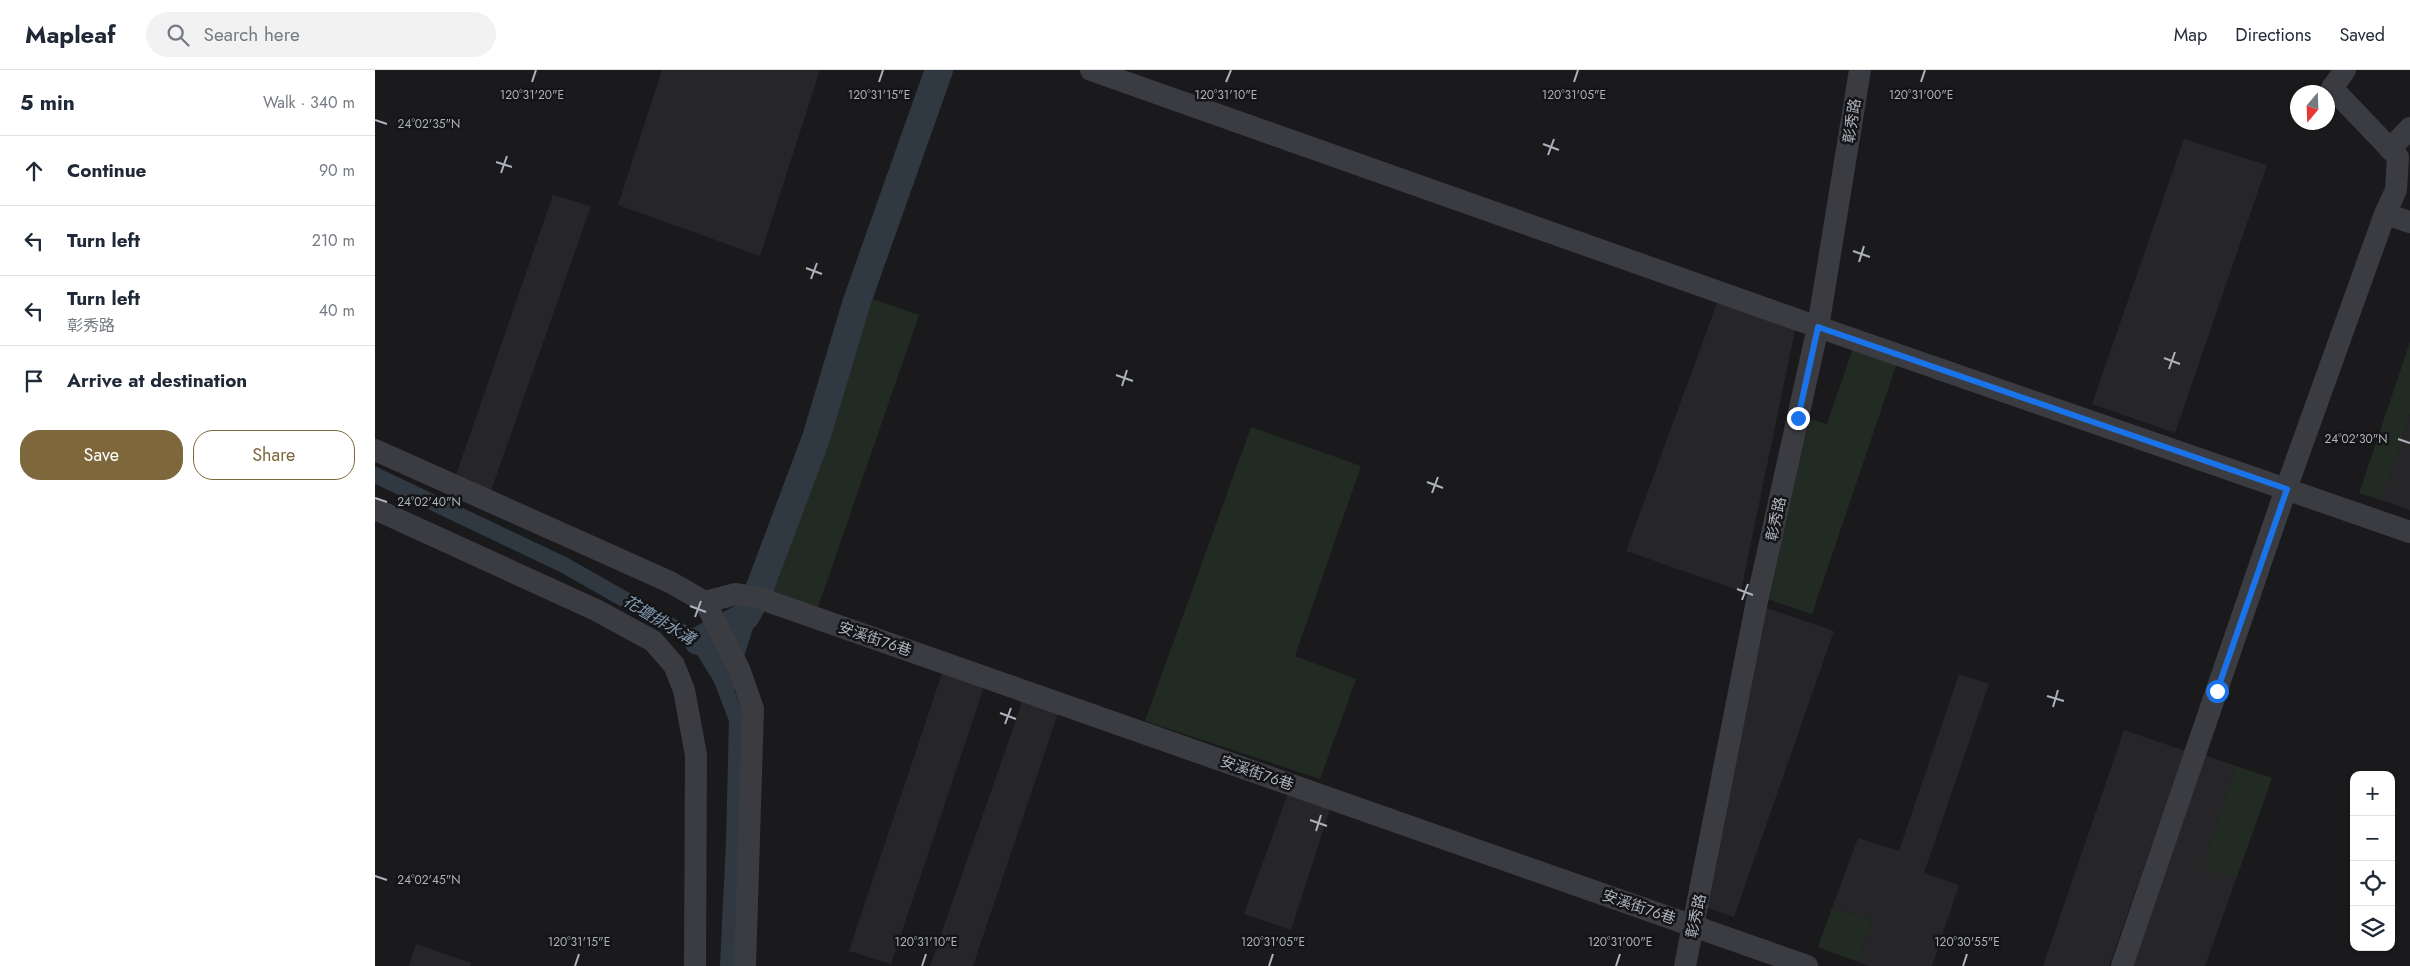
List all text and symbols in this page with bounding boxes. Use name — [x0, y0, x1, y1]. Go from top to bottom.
search box — [146, 12, 496, 57]
text: Mapleaf — [25, 17, 116, 52]
icon: search — [164, 21, 192, 49]
text: Search here — [204, 21, 300, 48]
text: Map — [2174, 22, 2207, 48]
text: Directions — [2235, 22, 2311, 48]
text: Saved — [2339, 22, 2385, 48]
north arrow — [2290, 85, 2335, 130]
text: 120°31'20"E — [500, 86, 564, 104]
text: 120°31'15"E — [848, 86, 910, 104]
text: 120°31'10"E — [1195, 86, 1257, 104]
text: 120°31'05"E — [1542, 86, 1606, 104]
text: 120°31'00"E — [1889, 86, 1953, 104]
text: 5 min — [20, 88, 75, 118]
text: Walk · 340 m — [263, 91, 355, 114]
street label: 彰秀路 — [1838, 97, 1866, 145]
text: 24°02'35"N — [398, 115, 460, 133]
icon: ahead — [20, 157, 48, 185]
text: Continue — [67, 157, 146, 184]
text: 90 m — [319, 159, 355, 182]
icon: left — [20, 227, 48, 255]
text: Turn left — [67, 227, 140, 254]
text: 210 m — [312, 229, 355, 252]
text: Turn left — [67, 285, 140, 312]
icon: left — [20, 297, 48, 325]
text: 40 m — [319, 299, 355, 322]
text: 彰秀路 — [67, 314, 115, 337]
icon: arrive — [20, 367, 48, 395]
text: Arrive at destination — [67, 367, 247, 394]
route end — [1787, 407, 1810, 430]
button: Save — [20, 430, 183, 480]
button: Share — [193, 430, 355, 480]
text: 24°02'30"N — [2324, 430, 2388, 448]
text: 24°02'40"N — [397, 493, 461, 511]
street label: 彰秀路 — [1761, 495, 1791, 543]
water label: 花壇排水溝 — [619, 590, 701, 651]
street label: 安溪街76巷 — [835, 616, 915, 662]
route start — [2206, 680, 2229, 703]
street label: 安溪街76巷 — [1217, 750, 1297, 796]
map controls — [2350, 771, 2395, 951]
button: + — [2350, 771, 2395, 816]
button: − — [2350, 816, 2395, 861]
button: locate — [2350, 861, 2395, 906]
text: 24°02'45"N — [397, 871, 461, 889]
street label: 安溪街76巷 — [1599, 884, 1679, 930]
street label: 彰秀路 — [1681, 892, 1711, 940]
button: layers — [2350, 906, 2395, 951]
text: 120°31'15"E — [548, 933, 610, 951]
text: 120°31'10"E — [895, 933, 957, 951]
text: 120°31'05"E — [1241, 933, 1305, 951]
text: 120°31'00"E — [1588, 933, 1652, 951]
text: 120°30'55"E — [1934, 933, 2000, 951]

